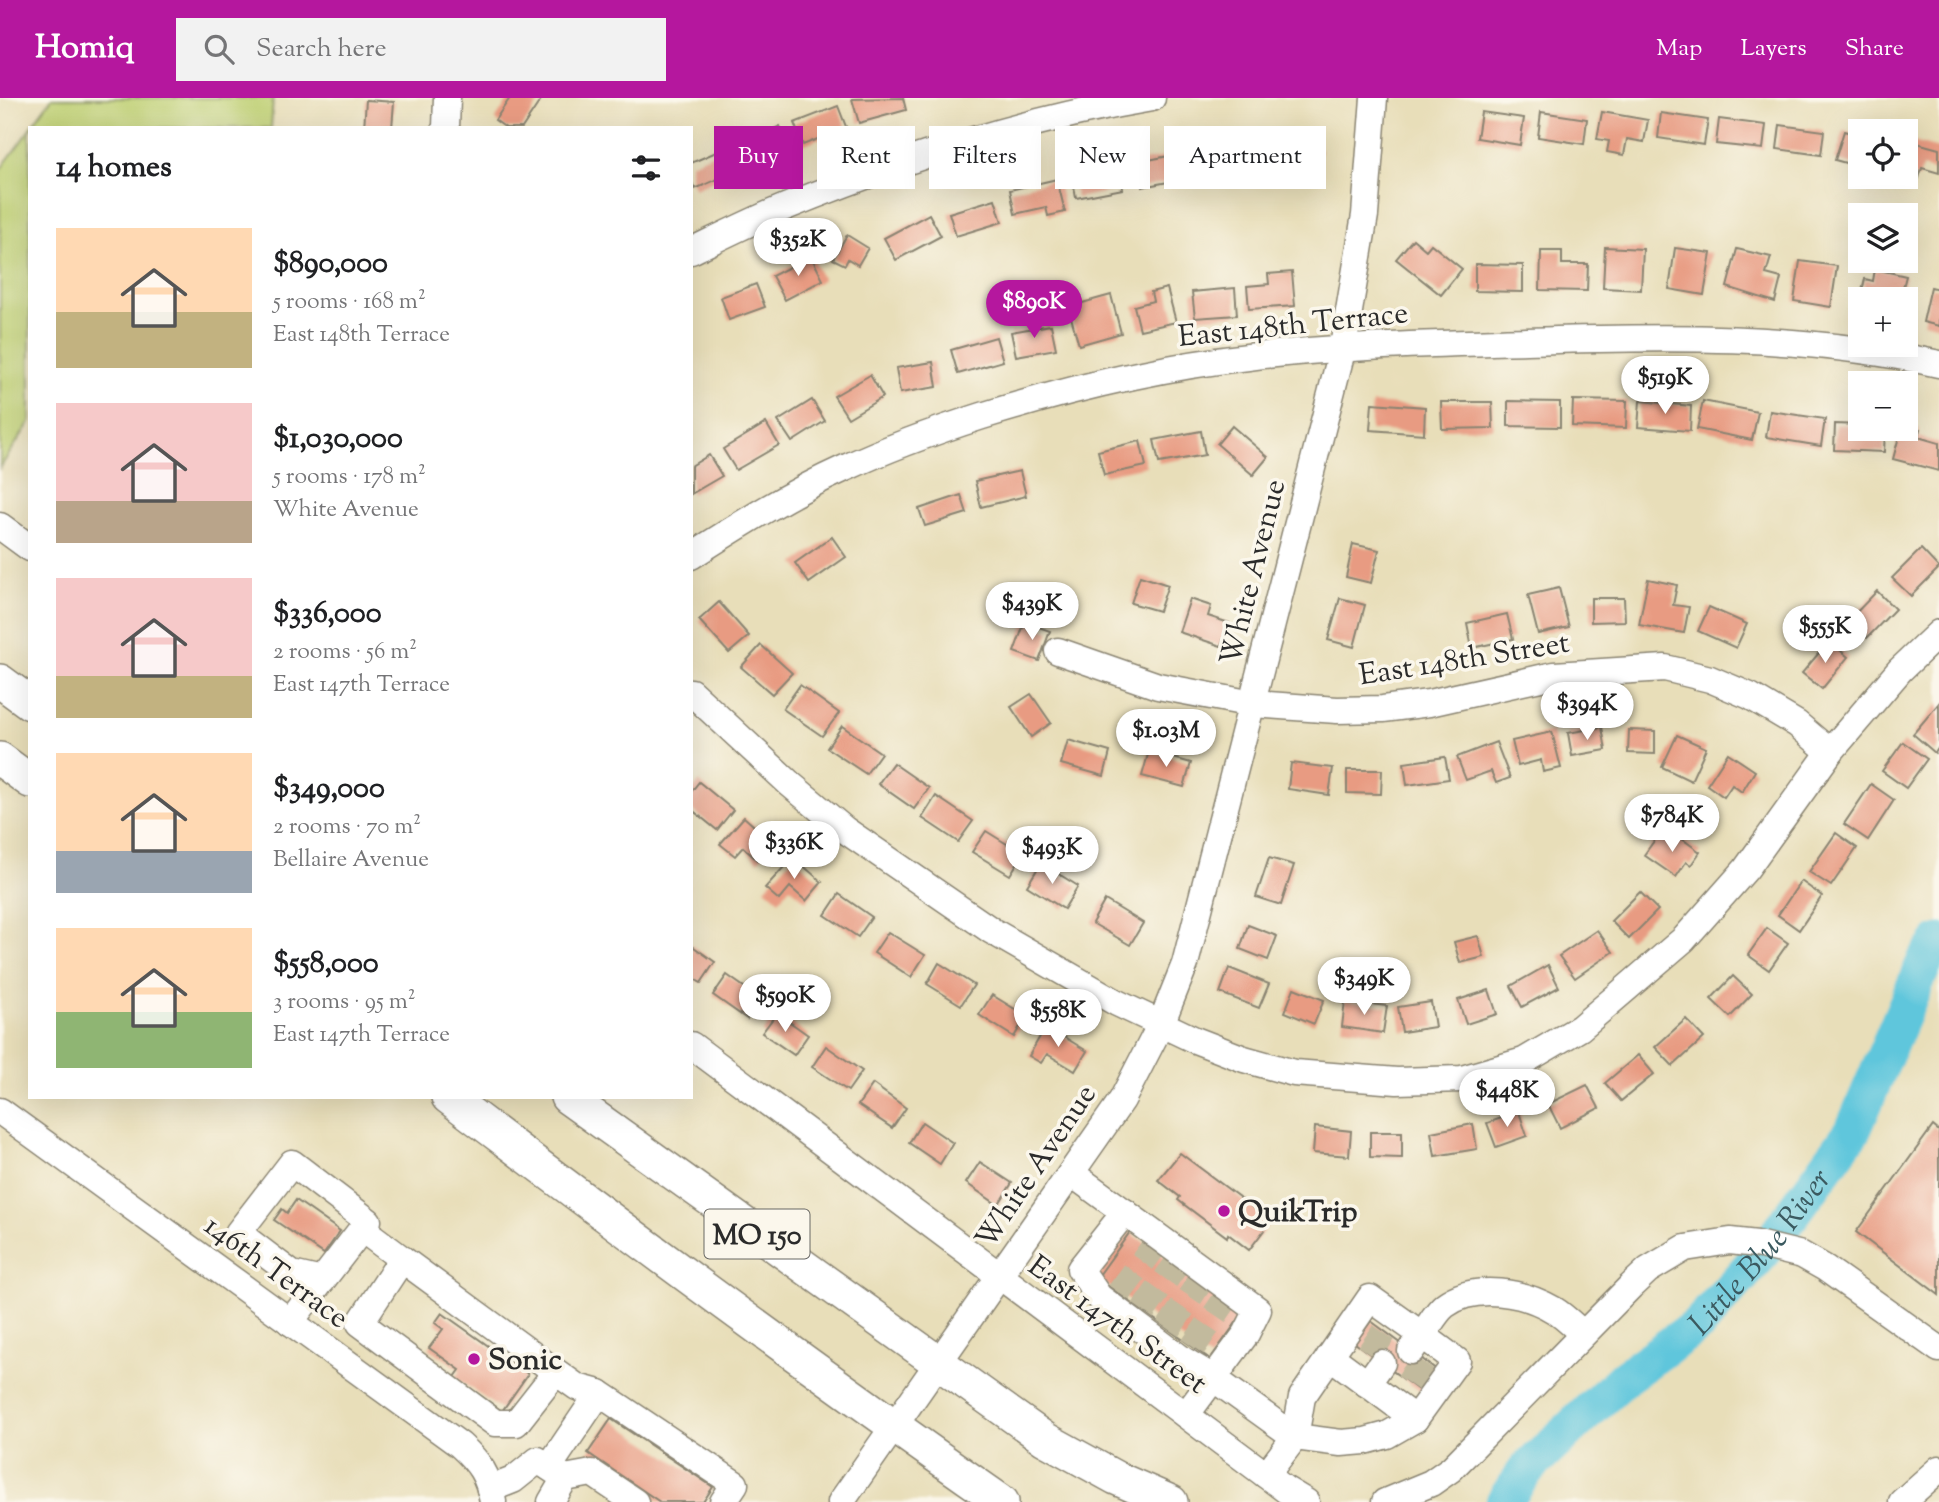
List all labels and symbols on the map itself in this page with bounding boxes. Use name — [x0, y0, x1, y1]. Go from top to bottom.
pin: $352K — [749, 218, 847, 278]
pin: $890K — [985, 280, 1083, 340]
street label: East 148th Terrace — [1176, 293, 1410, 360]
pin: $519K — [1616, 356, 1714, 416]
street label: White Avenue — [1211, 475, 1298, 670]
pin: $439K — [983, 582, 1081, 642]
pin: $555K — [1776, 606, 1874, 665]
street label: East 148th Street — [1356, 623, 1573, 698]
pin: $394K — [1538, 682, 1636, 742]
pin: $1.03M — [1109, 710, 1223, 769]
pin: $784K — [1623, 794, 1721, 854]
pin: $336K — [745, 822, 843, 881]
pin: $493K — [1003, 826, 1101, 886]
pin: $349K — [1315, 958, 1413, 1017]
pin: $590K — [736, 974, 834, 1034]
pin: $558K — [1009, 990, 1107, 1049]
pin: $448K — [1458, 1070, 1556, 1129]
street label: White Avenue — [966, 1077, 1108, 1258]
water label: Little Blue River — [1679, 1160, 1844, 1347]
place label: QuikTrip — [1238, 1192, 1357, 1235]
marker: QuikTrip — [1216, 1203, 1232, 1219]
street label: 146th Terrace — [194, 1206, 357, 1340]
road number: MO 150 — [704, 1210, 810, 1258]
street label: East 147th Street — [1018, 1246, 1215, 1406]
place label: Sonic — [488, 1340, 562, 1383]
marker: Sonic — [466, 1351, 482, 1367]

